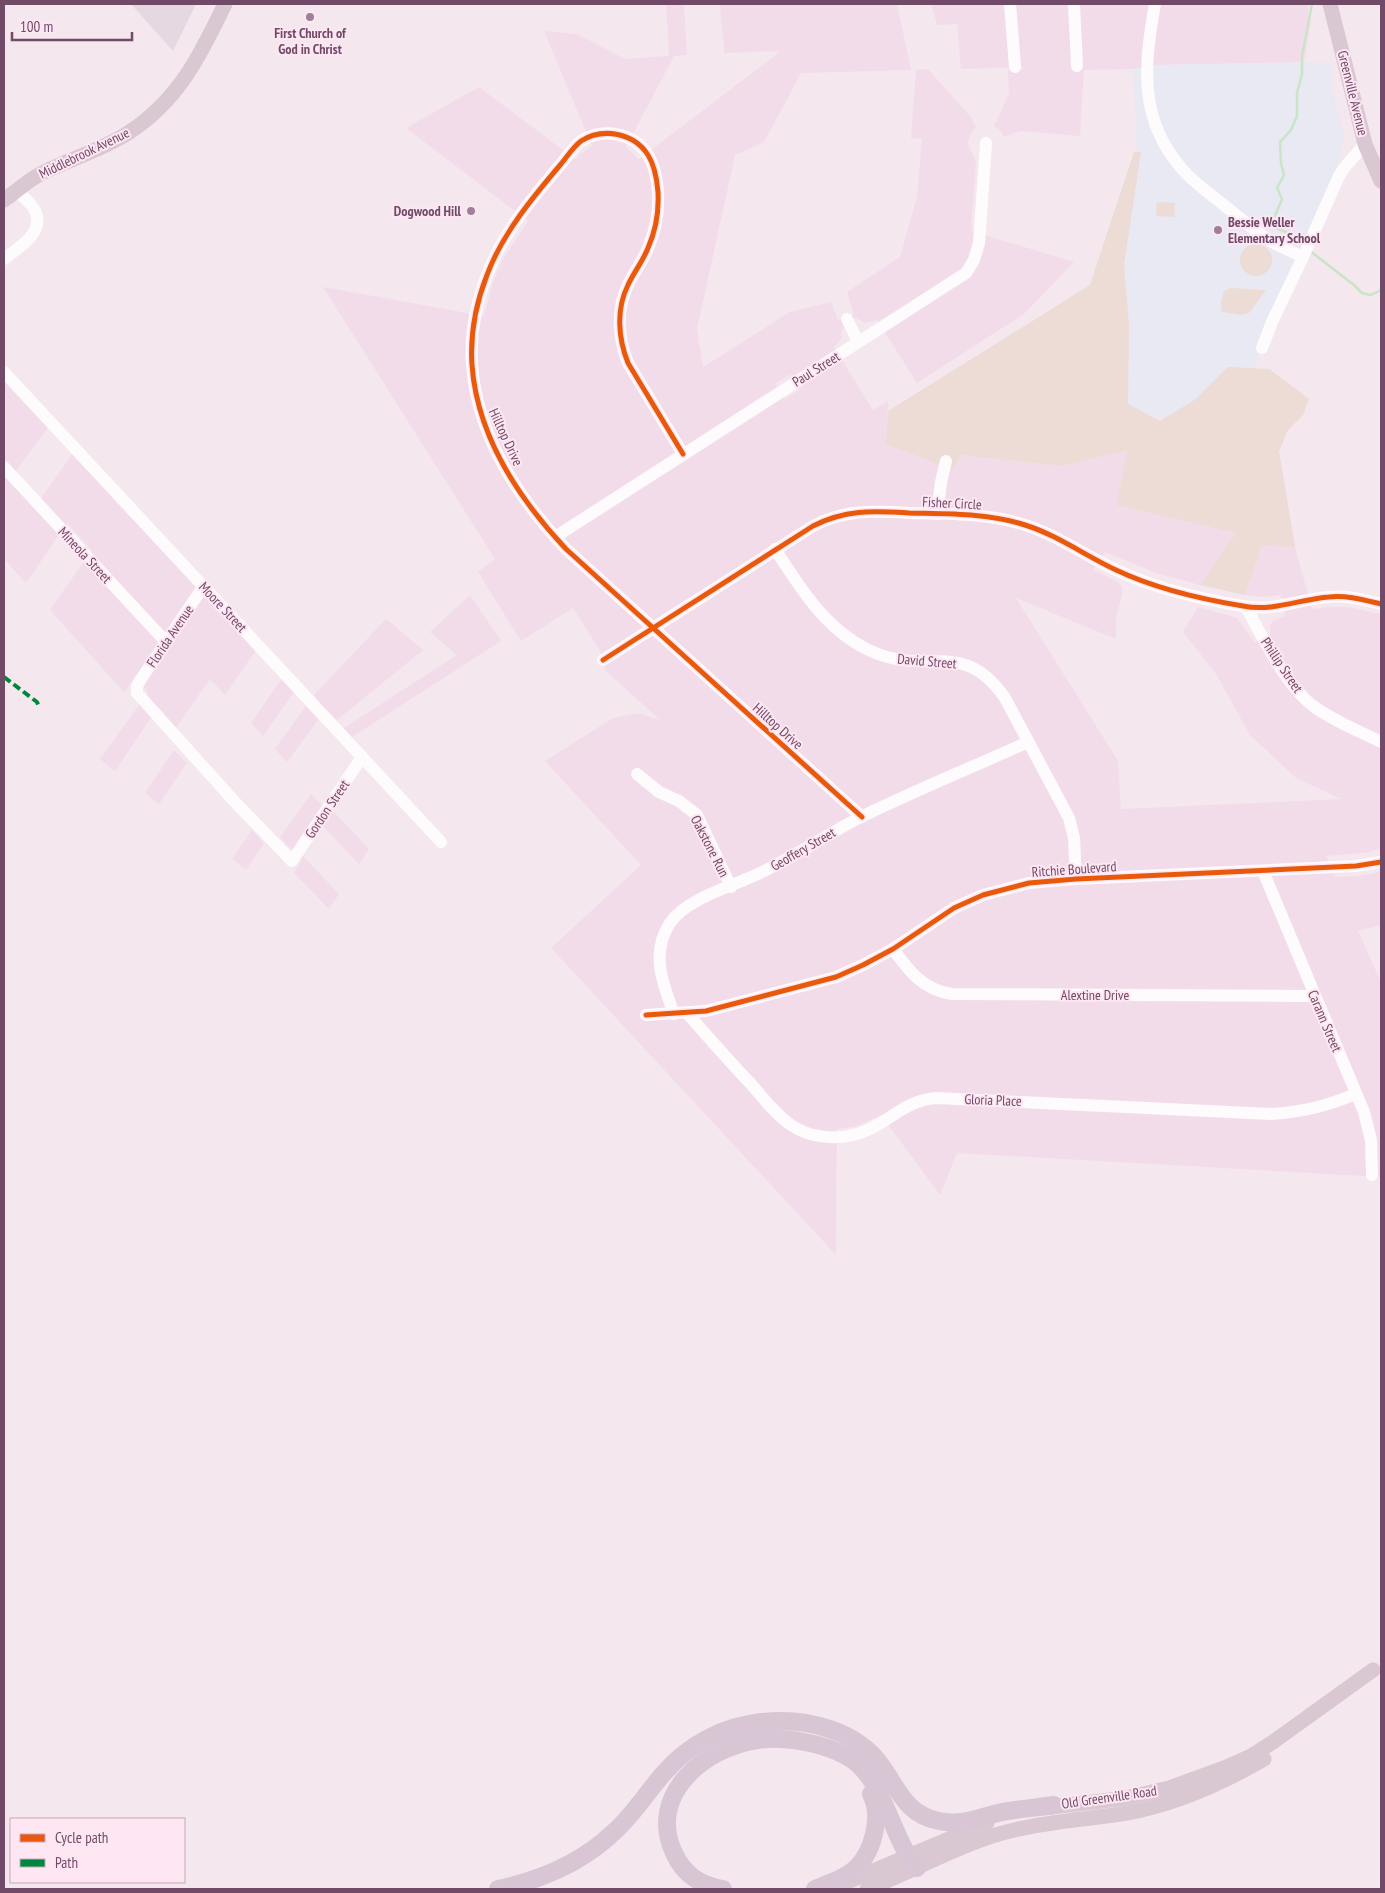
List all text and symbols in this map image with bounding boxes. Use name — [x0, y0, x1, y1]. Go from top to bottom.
scale bar — [12, 10, 132, 42]
marker: First Church of God in Christ — [304, 11, 316, 23]
text: 100 m — [20, 17, 53, 36]
place label: First Church of God in Christ — [274, 24, 347, 58]
street label: Greenville Avenue — [1334, 49, 1372, 138]
street label: Middlebrook Avenue — [36, 123, 132, 183]
place label: Dogwood Hill — [394, 202, 462, 220]
marker: Dogwood Hill — [465, 205, 477, 217]
place label: Bessie Weller Elementary School — [1228, 213, 1321, 247]
marker: Bessie Weller Elementary School — [1212, 224, 1224, 236]
street label: Paul Street — [789, 347, 843, 391]
street label: Hilltop Drive — [485, 405, 527, 469]
street label: Fisher Circle — [922, 492, 982, 514]
street label: Mineola Street — [54, 523, 116, 587]
street label: Moore Street — [195, 578, 251, 636]
street label: Florida Avenue — [143, 601, 198, 671]
street label: Phillip Street — [1257, 634, 1307, 696]
street label: David Street — [897, 649, 958, 673]
street label: Hilltop Drive — [749, 699, 807, 753]
street label: Gordon Street — [301, 776, 353, 842]
street label: Oakstone Run — [687, 812, 733, 880]
street label: Geoffery Street — [767, 823, 839, 875]
street label: Ritchie Boulevard — [1031, 857, 1117, 881]
street label: Alextine Drive — [1061, 986, 1129, 1004]
street label: Carann Street — [1304, 987, 1346, 1055]
street label: Gloria Place — [964, 1090, 1022, 1110]
street label: Old Greenville Road — [1060, 1781, 1158, 1813]
legend — [10, 1818, 185, 1883]
text: Cycle path — [55, 1828, 108, 1847]
text: Path — [55, 1853, 78, 1872]

